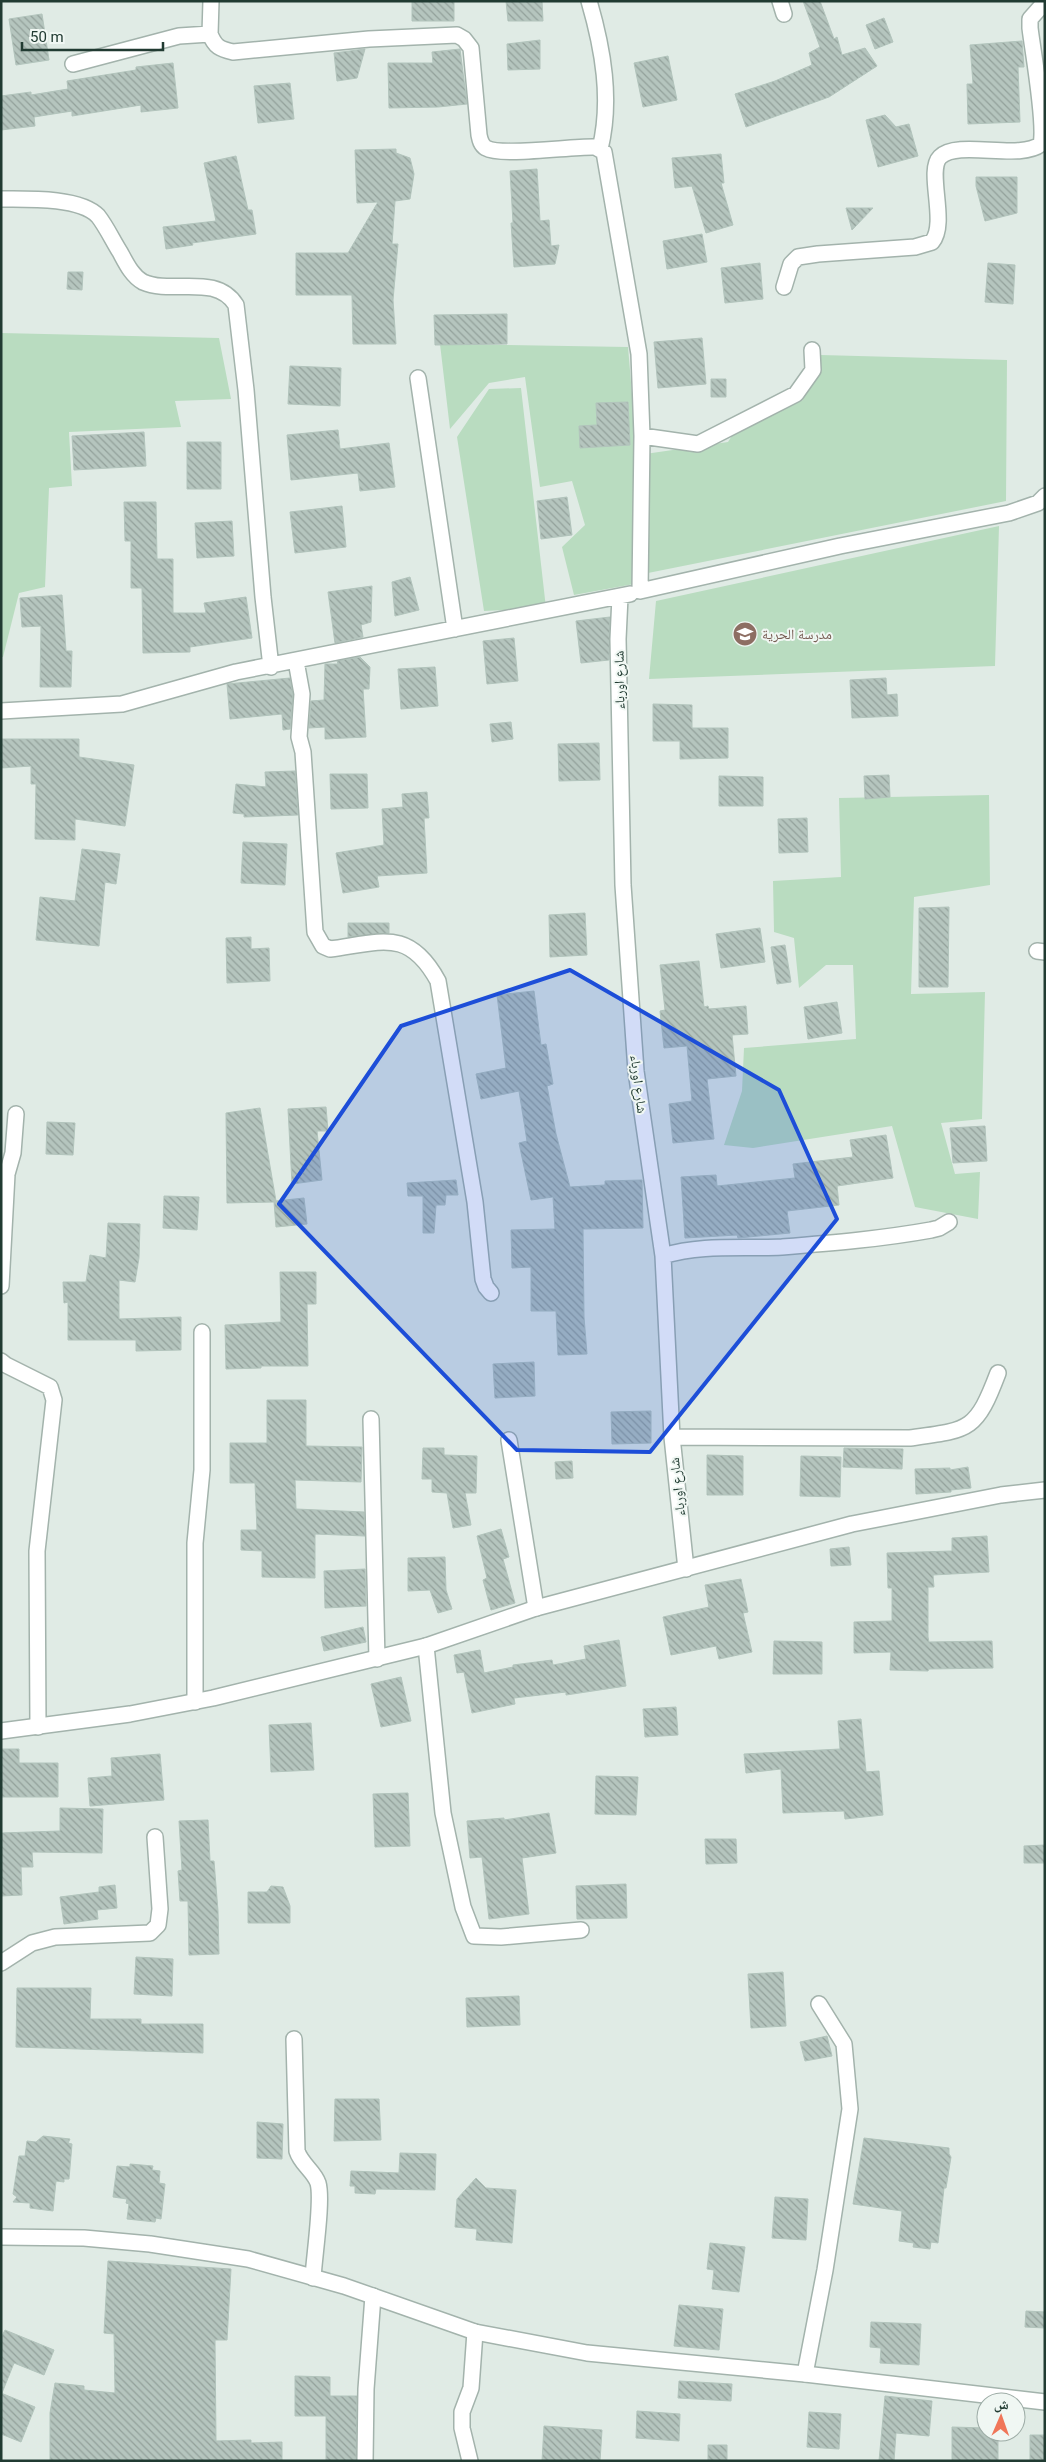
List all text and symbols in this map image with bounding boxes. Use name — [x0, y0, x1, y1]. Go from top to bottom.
scale bar — [22, 20, 164, 52]
text: 50 m — [30, 28, 64, 46]
school or university icon: مدرسة الحرية — [732, 621, 758, 647]
place label: مدرسة الحرية — [762, 626, 832, 643]
street label: شارع اورباء — [610, 650, 630, 710]
street label: شارع اورباء — [625, 1054, 651, 1114]
street label: شارع اورباء — [666, 1457, 690, 1517]
north arrow — [976, 2392, 1026, 2442]
text: ش — [994, 2396, 1009, 2413]

